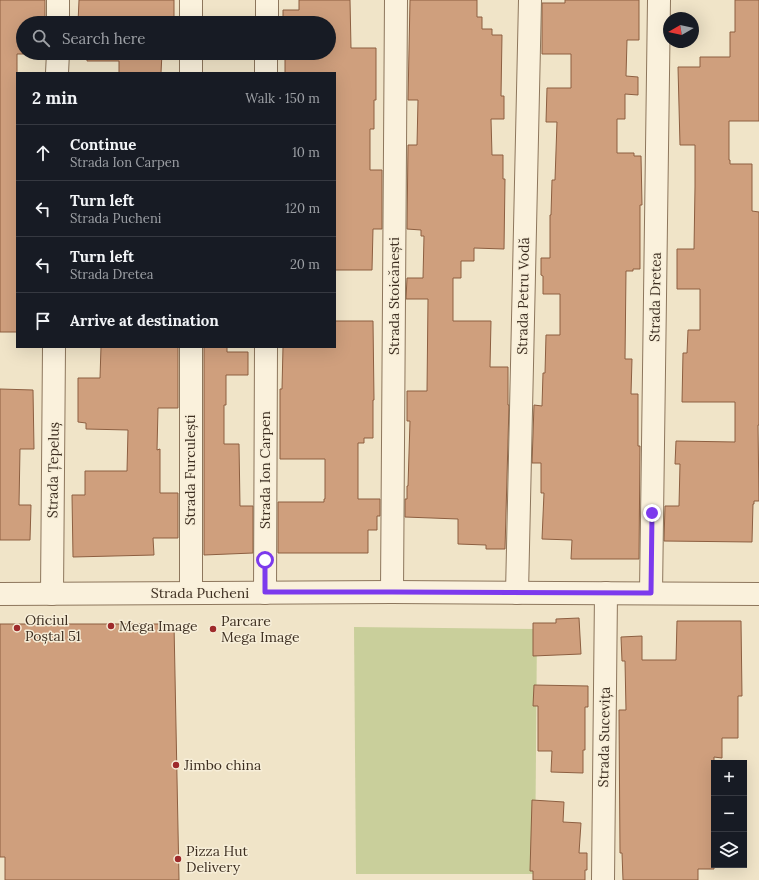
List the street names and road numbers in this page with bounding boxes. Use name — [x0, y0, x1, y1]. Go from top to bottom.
street label: Strada Stoicănești — [385, 237, 403, 355]
street label: Strada Petru Vodă — [513, 237, 533, 355]
street label: Strada Dretea — [645, 252, 665, 342]
street label: Strada Ion Carpen — [256, 410, 274, 529]
street label: Strada Furculești — [181, 415, 199, 525]
street label: Strada Țepeluș — [43, 422, 63, 518]
street label: Strada Pucheni — [151, 584, 249, 602]
street label: Strada Sucevița — [594, 686, 614, 788]

